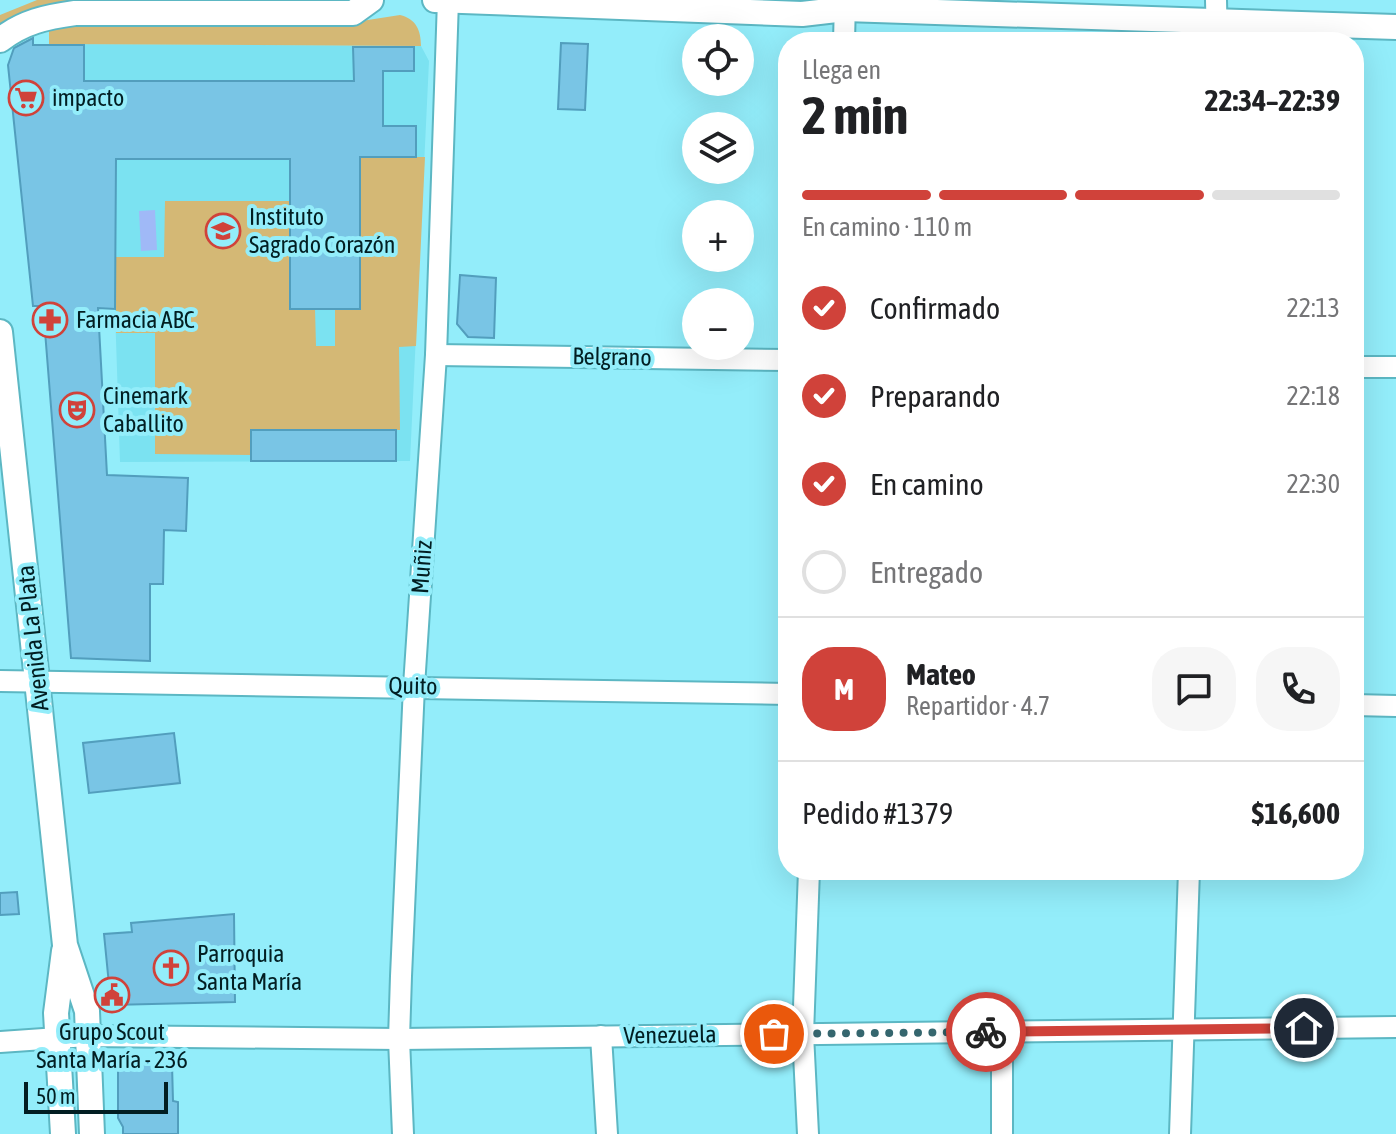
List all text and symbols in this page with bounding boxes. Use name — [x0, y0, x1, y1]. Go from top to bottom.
map controls — [682, 24, 754, 360]
button: locate — [682, 24, 754, 96]
text: Llega en — [802, 55, 881, 85]
supermarket icon: impacto — [7, 79, 45, 117]
text: 22:34–22:39 — [1205, 83, 1340, 117]
place label: impacto — [52, 84, 124, 111]
text: 2 min — [802, 85, 908, 145]
button: layers — [682, 112, 754, 184]
button: + — [682, 200, 754, 272]
place label: Instituto Sagrado Corazón — [249, 203, 395, 258]
school or university icon: Instituto Sagrado Corazón — [204, 212, 242, 250]
text: En camino · 110 m — [802, 212, 972, 242]
icon: check — [802, 286, 846, 330]
button: − — [682, 288, 754, 360]
text: Confirmado — [870, 291, 1000, 325]
text: 22:13 — [1286, 293, 1340, 323]
pharmacy icon: Farmacia ABC — [31, 301, 69, 339]
place label: Farmacia ABC — [76, 306, 195, 333]
street label: Belgrano — [572, 342, 652, 371]
icon: check — [802, 374, 846, 418]
text: Preparando — [870, 379, 1000, 413]
text: 22:18 — [1286, 381, 1340, 411]
place label: Cinemark Caballito — [103, 382, 188, 437]
theatre icon: Cinemark Caballito — [58, 391, 96, 429]
icon: check — [802, 462, 846, 506]
text: En camino — [870, 467, 984, 501]
text: 22:30 — [1286, 469, 1340, 499]
street label: Muñiz — [406, 539, 437, 595]
text: Entregado — [870, 555, 983, 589]
street label: Avenida La Plata — [11, 564, 54, 712]
button: chat — [1152, 647, 1236, 731]
button: phone — [1256, 647, 1340, 731]
text: Mateo — [906, 657, 976, 691]
street label: Quito — [388, 672, 438, 699]
text: M — [834, 672, 854, 706]
text: Repartidor · 4.7 — [906, 691, 1050, 721]
text: Pedido #1379 — [802, 796, 953, 830]
text: $16,600 — [1252, 796, 1340, 830]
place label: Parroquia Santa María — [197, 940, 302, 995]
church icon: Parroquia Santa María — [152, 949, 190, 987]
public building icon: Grupo Scout Santa María - 236 — [93, 976, 131, 1014]
courier — [946, 992, 1026, 1072]
pin — [1270, 994, 1338, 1062]
pin — [740, 1000, 808, 1068]
icon: home — [1282, 1006, 1326, 1050]
icon: bike — [964, 1010, 1008, 1054]
icon: bag — [752, 1012, 796, 1056]
place label: Grupo Scout Santa María - 236 — [36, 1018, 188, 1073]
street label: Venezuela — [623, 1020, 717, 1049]
scale bar — [24, 1078, 168, 1114]
text: 50 m — [36, 1083, 76, 1109]

